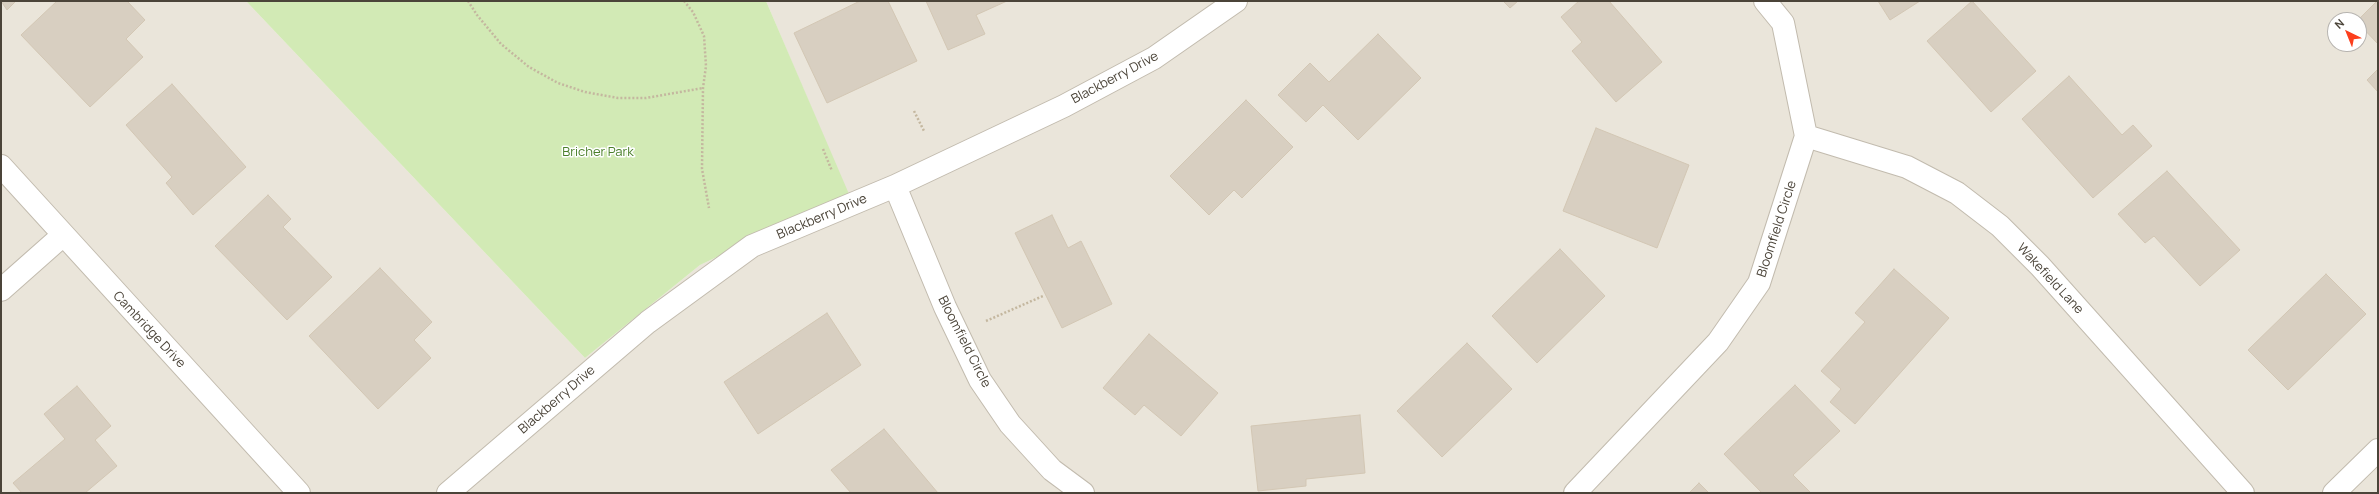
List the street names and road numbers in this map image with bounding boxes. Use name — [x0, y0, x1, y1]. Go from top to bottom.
street label: Blackberry Drive — [1069, 49, 1161, 107]
street label: Bloomfield Circle — [1754, 179, 1800, 279]
street label: Blackberry Drive — [775, 191, 869, 243]
street label: Wakefield Lane — [2013, 241, 2087, 317]
street label: Cambridge Drive — [110, 288, 188, 372]
street label: Bloomfield Circle — [934, 294, 994, 390]
street label: Blackberry Drive — [516, 363, 598, 437]

